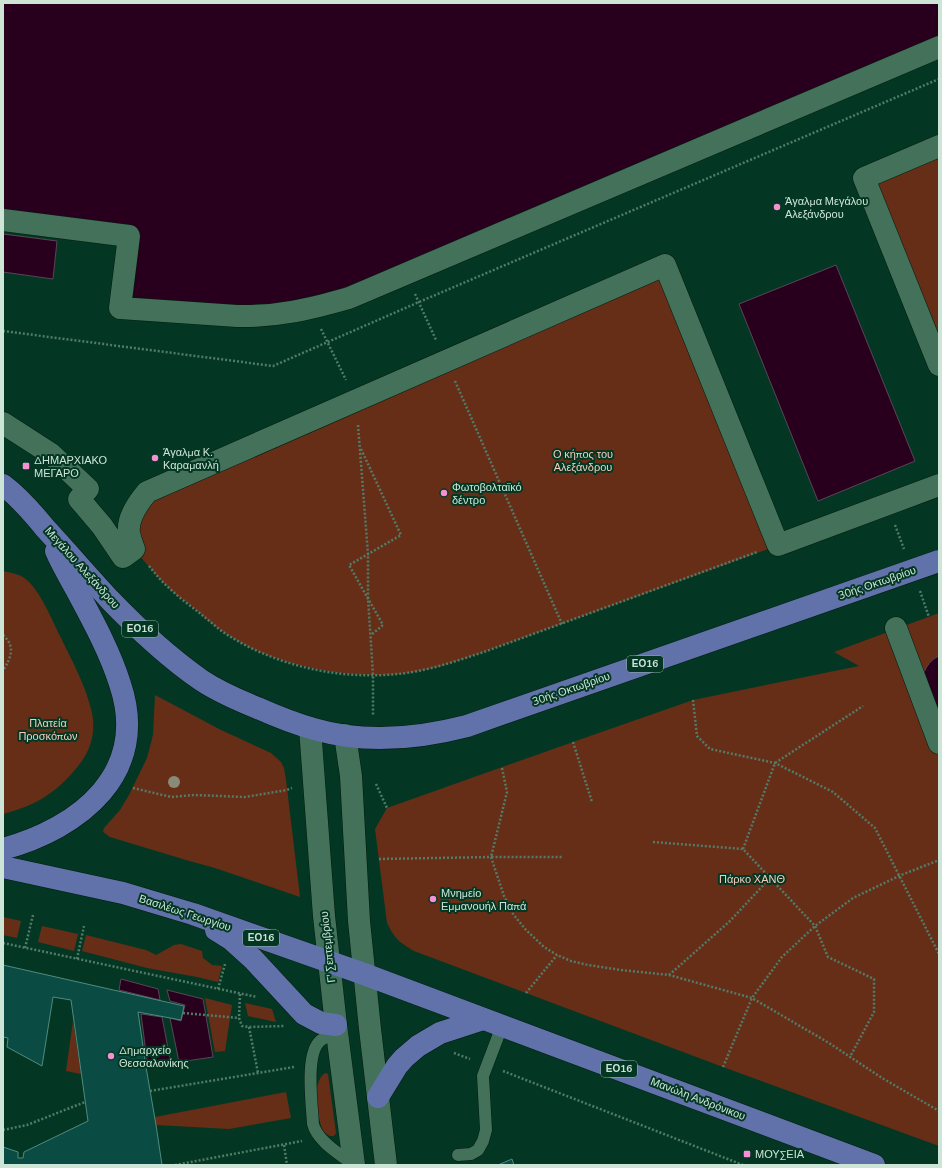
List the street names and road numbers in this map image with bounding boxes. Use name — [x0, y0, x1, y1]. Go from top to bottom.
street label: Μεγάλου Αλεξάνδρου — [41, 524, 123, 612]
street label: 30ής Οκτωβρίου — [836, 563, 918, 603]
road number: ΕΟ16 — [122, 621, 158, 637]
road number: ΕΟ16 — [627, 656, 663, 672]
street label: 30ής Οκτωβρίου — [530, 669, 612, 709]
street label: Βασιλέως Γεωργίου — [137, 891, 233, 935]
street label: Γ' Σεπτεμβρίου — [317, 910, 339, 984]
road number: ΕΟ16 — [243, 930, 279, 946]
road number: ΕΟ16 — [601, 1061, 637, 1077]
street label: Μανώλη Ανδρόνικου — [648, 1074, 748, 1124]

